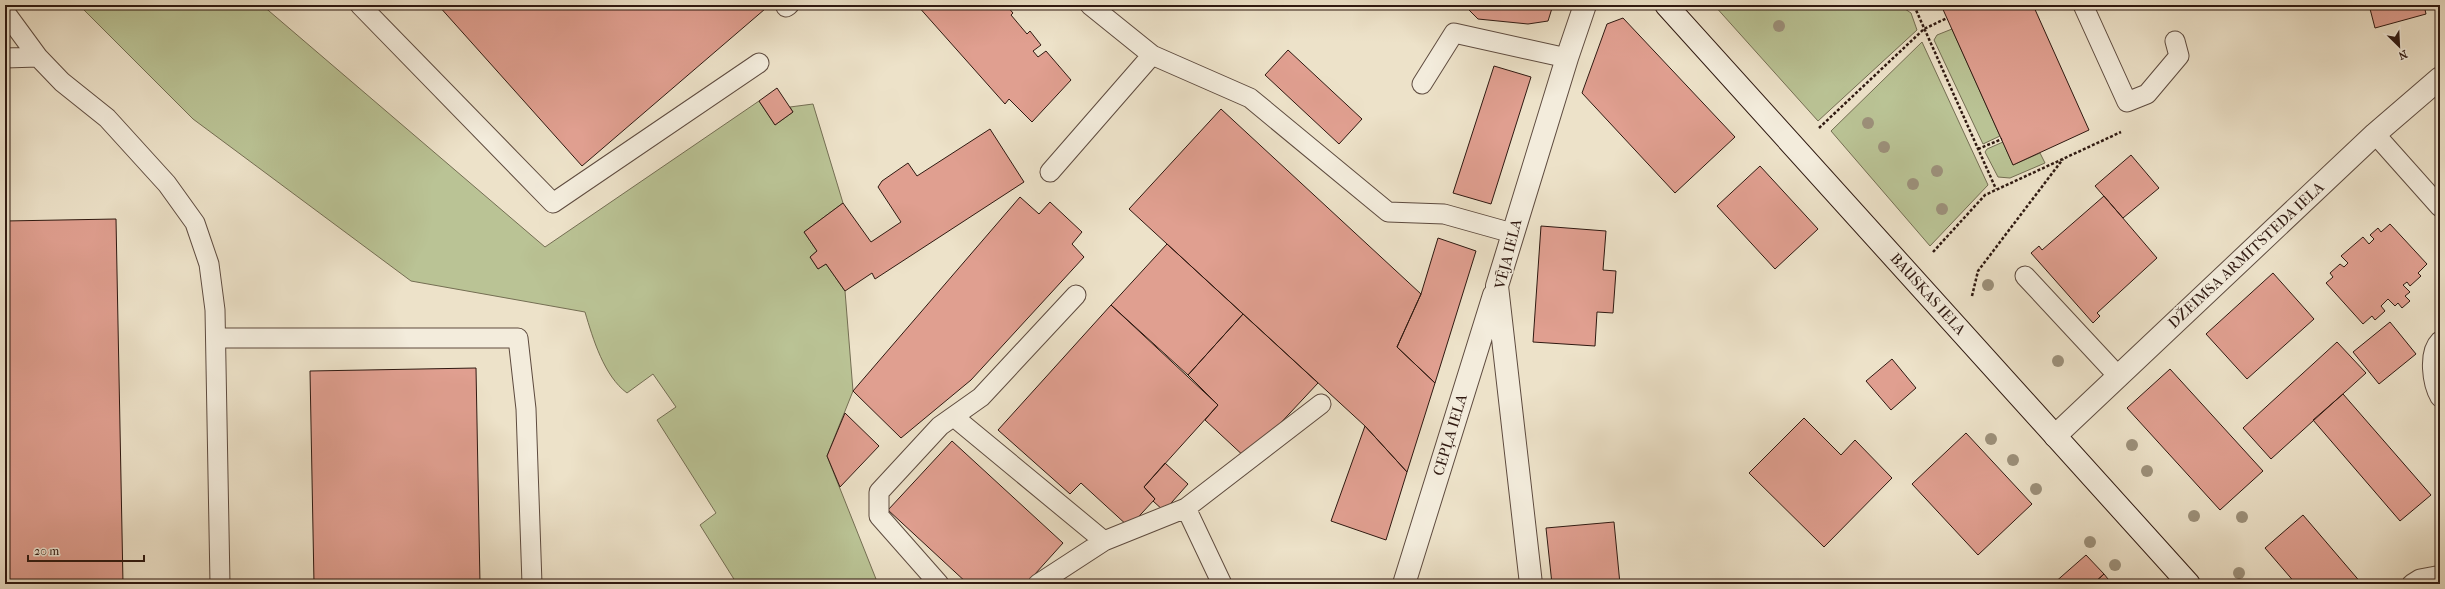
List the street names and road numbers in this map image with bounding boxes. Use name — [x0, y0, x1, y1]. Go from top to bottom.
street label: DŽEIMSA ARMITSTEDA IELA — [2164, 178, 2328, 332]
street label: VĒJA IELA — [1490, 217, 1525, 292]
street label: BAUSKAS IELA — [1886, 249, 1970, 339]
street label: CEPĻA IELA — [1429, 392, 1471, 478]

